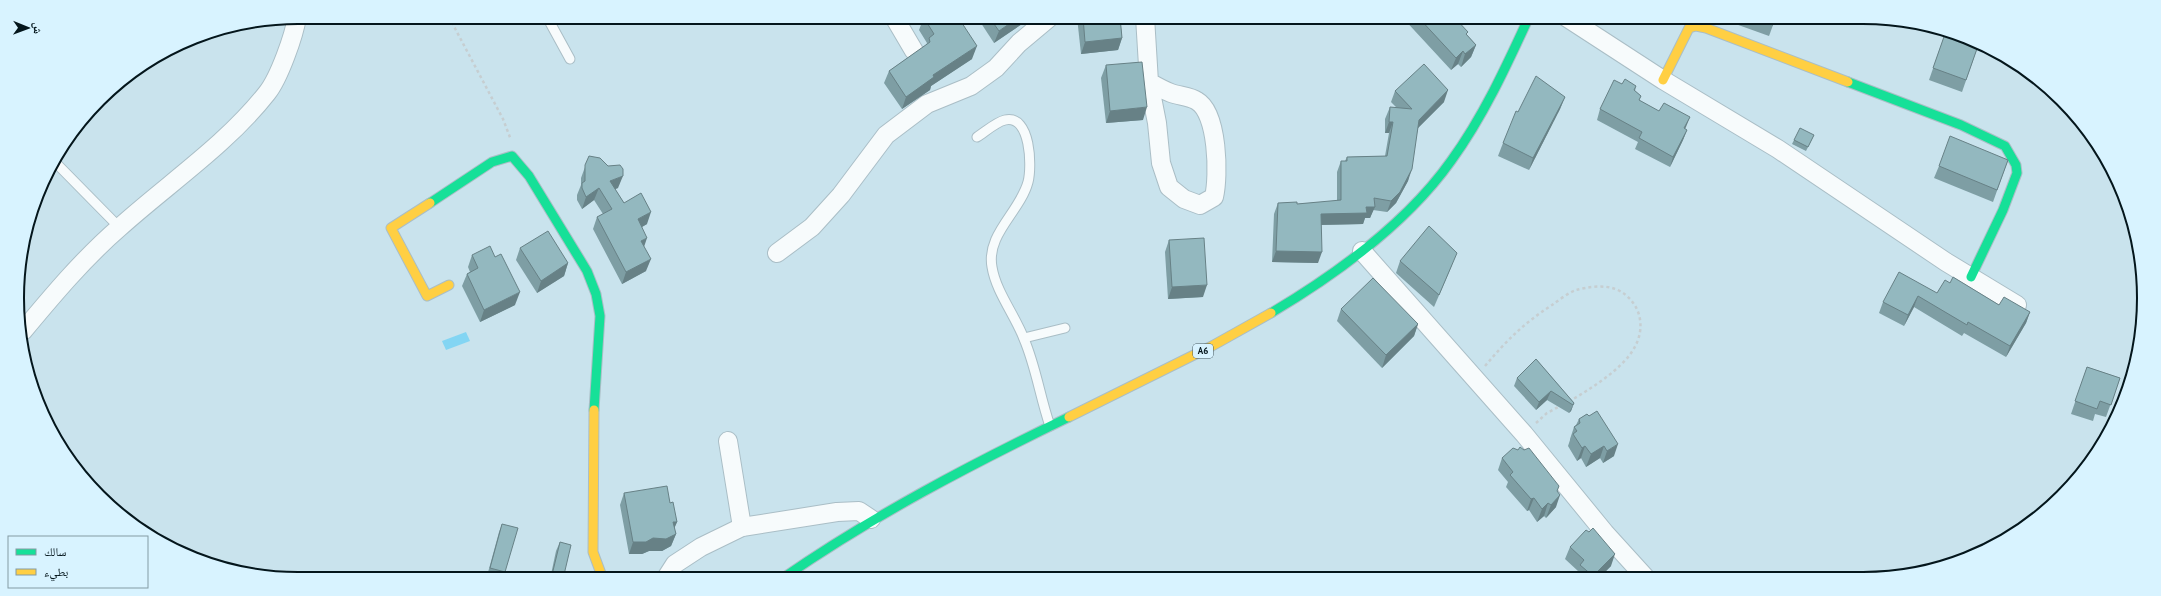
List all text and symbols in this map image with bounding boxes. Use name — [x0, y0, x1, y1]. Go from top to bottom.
north arrow — [8, 8, 48, 48]
text: ش — [30, 22, 45, 34]
road number: A6 — [1193, 344, 1213, 358]
legend — [8, 536, 148, 588]
text: سالك — [44, 544, 66, 559]
text: بطيء — [44, 564, 68, 582]

